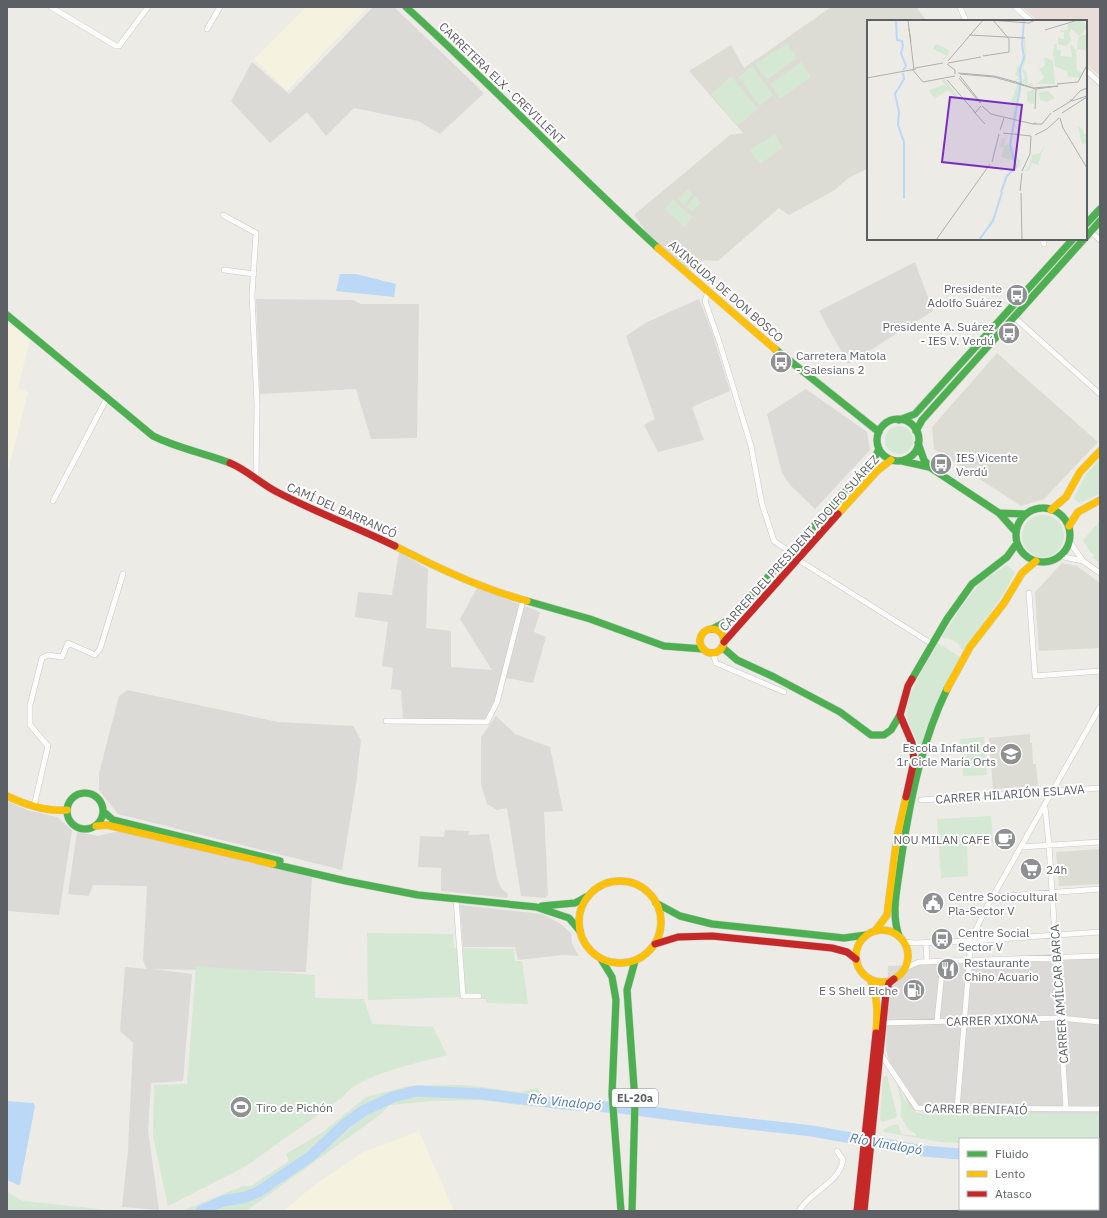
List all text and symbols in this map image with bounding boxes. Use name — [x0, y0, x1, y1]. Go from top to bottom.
street label: CARRETERA ELX - CREVILLENT — [436, 19, 568, 147]
inset map — [867, 20, 1087, 240]
street label: AVINGUDA DE DON BOSCO — [665, 237, 787, 345]
place label: Presidente Adolfo Suárez — [927, 281, 1002, 310]
bus stop icon: Presidente Adolfo Suárez — [1004, 282, 1030, 308]
place label: Presidente A. Suárez - IES V. Verdú — [883, 319, 994, 348]
bus stop icon: Presidente A. Suárez - IES V. Verdú — [996, 320, 1022, 346]
place label: Carretera Matola - Salesians 2 — [796, 348, 887, 377]
bus stop icon: Carretera Matola - Salesians 2 — [768, 349, 794, 375]
place label: IES Vicente Verdú — [956, 450, 1018, 479]
bus stop icon: IES Vicente Verdú — [928, 451, 954, 477]
street label: CARRER DEL PRESIDENT ADOLFO SUÁREZ — [716, 452, 882, 634]
street label: CAMÍ DEL BARRANCÓ — [285, 479, 399, 541]
place label: Escola Infantil de 1r Cicle María Orts — [897, 740, 996, 769]
school or university icon: Escola Infantil de 1r Cicle María Orts — [998, 741, 1024, 767]
street label: CARRER HILARIÓN ESLAVA — [935, 781, 1085, 807]
cafe icon: NOU MILAN CAFE — [992, 826, 1018, 852]
place label: NOU MILAN CAFE — [893, 832, 990, 847]
supermarket icon: 24h — [1018, 856, 1044, 882]
place label: 24h — [1046, 862, 1067, 877]
place label: Centre Sociocultural Pla-Sector V — [948, 889, 1057, 918]
public building icon: Centre Sociocultural Pla-Sector V — [920, 890, 946, 916]
street label: CARRER AMÍLCAR BARCA — [1047, 924, 1071, 1064]
place label: Centre Social Sector V — [958, 925, 1029, 954]
bus stop icon: Centre Social Sector V — [929, 926, 955, 952]
place label: Restaurante Chino Acuario — [964, 955, 1039, 984]
restaurant icon: Restaurante Chino Acuario — [935, 956, 961, 982]
fuel station icon: E S Shell Elche — [901, 977, 927, 1003]
place label: E S Shell Elche — [819, 983, 898, 998]
street label: CARRER XIXONA — [946, 1011, 1039, 1029]
road number: EL-20a — [612, 1089, 658, 1107]
water label: Río Vinalopó — [528, 1090, 602, 1114]
sports icon: Tiro de Pichón — [228, 1094, 254, 1120]
place label: Tiro de Pichón — [256, 1100, 333, 1115]
street label: CARRER BENIFAIÓ — [924, 1101, 1028, 1117]
water label: Río Vinalopó — [849, 1129, 923, 1159]
legend — [959, 1138, 1099, 1210]
text: Fluido — [995, 1146, 1029, 1161]
text: Lento — [995, 1166, 1025, 1181]
text: Atasco — [995, 1186, 1032, 1201]

